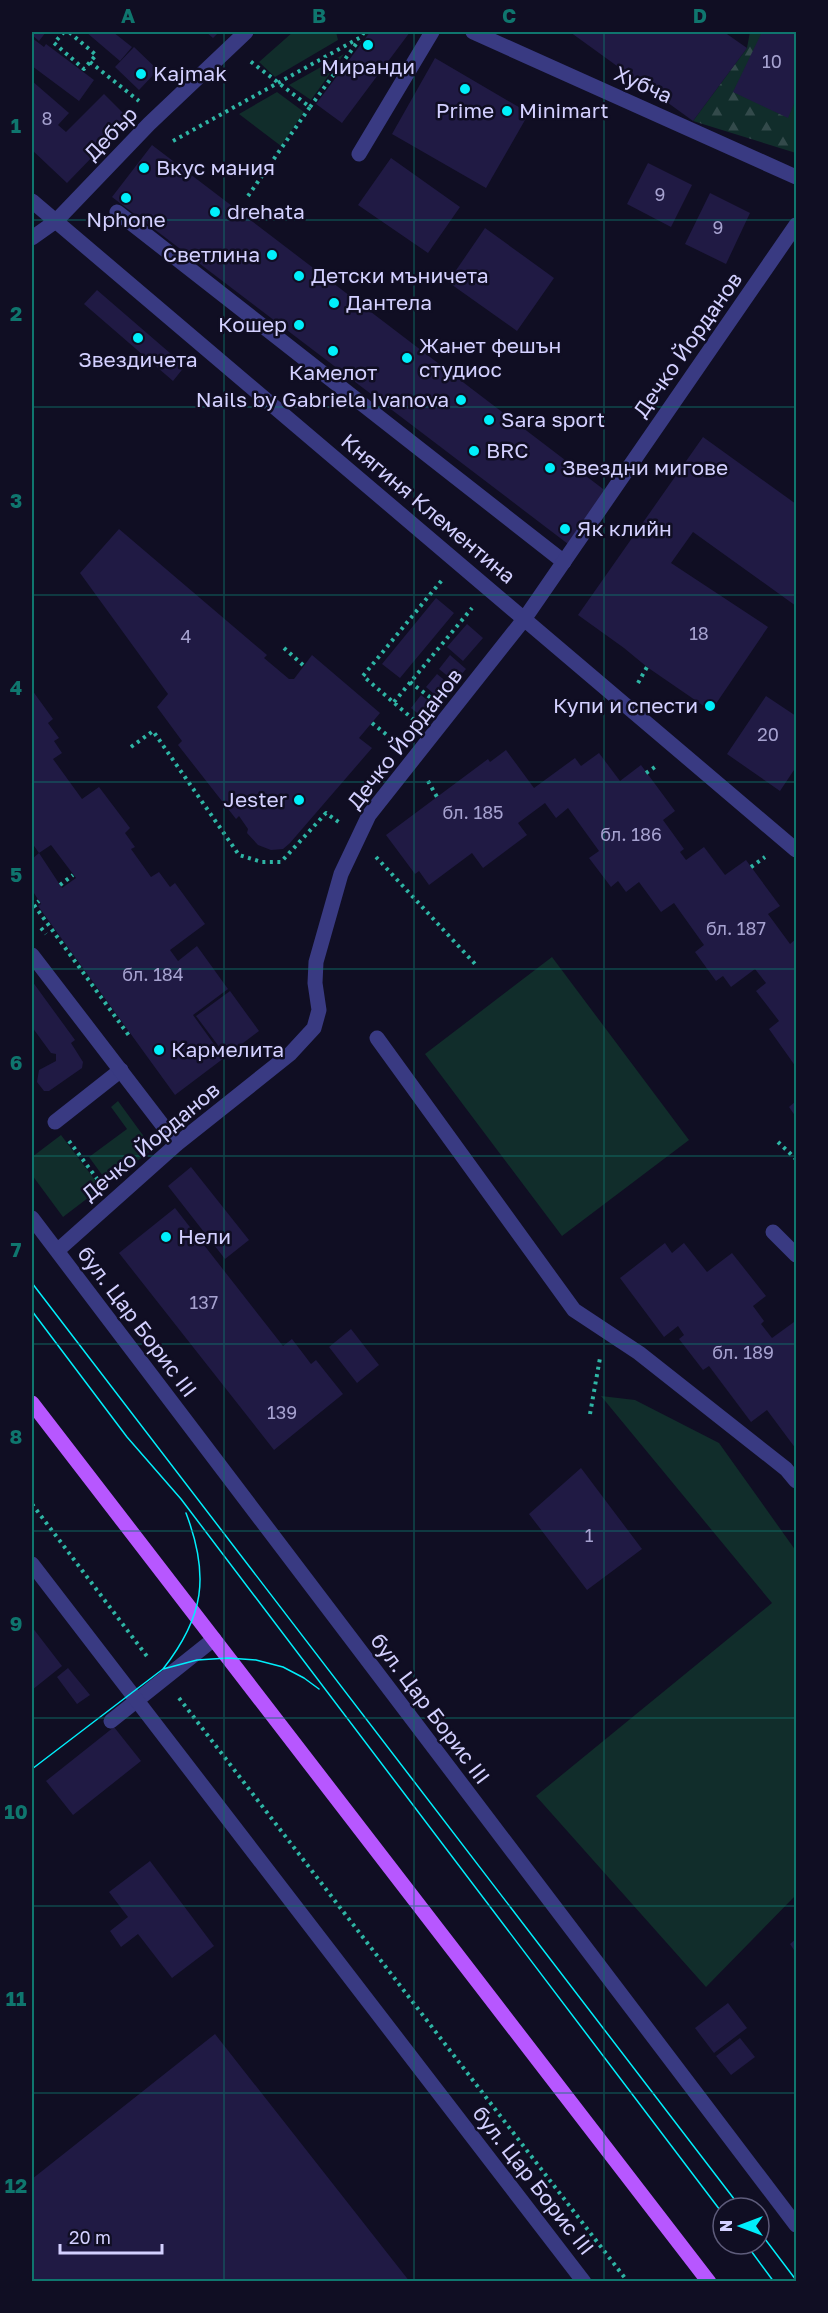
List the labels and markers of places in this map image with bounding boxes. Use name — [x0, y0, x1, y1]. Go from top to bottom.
marker: Миранди — [361, 38, 375, 52]
place label: Миранди — [321, 53, 415, 79]
place label: Kajmak — [153, 60, 227, 86]
marker: Kajmak — [134, 67, 148, 81]
marker: Prime — [458, 82, 472, 96]
place label: Prime — [436, 97, 494, 123]
place label: Minimart — [519, 97, 609, 123]
marker: Minimart — [500, 104, 514, 118]
place label: Вкус мания — [156, 154, 275, 180]
marker: Вкус мания — [137, 161, 151, 175]
marker: Nphone — [119, 191, 133, 205]
place label: drehata — [227, 198, 305, 224]
marker: drehata — [208, 205, 222, 219]
place label: Nphone — [86, 206, 166, 232]
place label: Светлина — [163, 241, 260, 267]
marker: Светлина — [265, 248, 279, 262]
place label: Детски мъничета — [311, 262, 489, 288]
marker: Детски мъничета — [292, 269, 306, 283]
place label: Дантела — [346, 289, 432, 315]
marker: Дантела — [327, 296, 341, 310]
place label: Кошер — [218, 311, 287, 337]
marker: Кошер — [292, 318, 306, 332]
marker: Звездичета — [131, 331, 145, 345]
place label: Жанет фешън студиос — [419, 332, 561, 382]
marker: Камелот — [326, 344, 340, 358]
place label: Звездичета — [78, 346, 198, 372]
marker: Жанет фешън студиос — [400, 351, 414, 365]
place label: Камелот — [289, 359, 377, 385]
place label: Nails by Gabriela Ivanova — [196, 386, 449, 412]
marker: Nails by Gabriela Ivanova — [454, 393, 468, 407]
place label: Sara sport — [501, 406, 605, 432]
marker: Sara sport — [482, 413, 496, 427]
place label: BRC — [486, 437, 529, 463]
marker: BRC — [467, 444, 481, 458]
place label: Звездни мигове — [562, 454, 728, 480]
marker: Звездни мигове — [543, 461, 557, 475]
place label: Як клийн — [577, 515, 672, 541]
marker: Як клийн — [558, 522, 572, 536]
place label: Купи и спести — [553, 692, 698, 718]
marker: Купи и спести — [703, 699, 717, 713]
place label: Jester — [223, 786, 287, 812]
marker: Jester — [292, 793, 306, 807]
place label: Кармелита — [171, 1036, 284, 1062]
marker: Кармелита — [152, 1043, 166, 1057]
place label: Нели — [178, 1223, 231, 1249]
marker: Нели — [159, 1230, 173, 1244]

